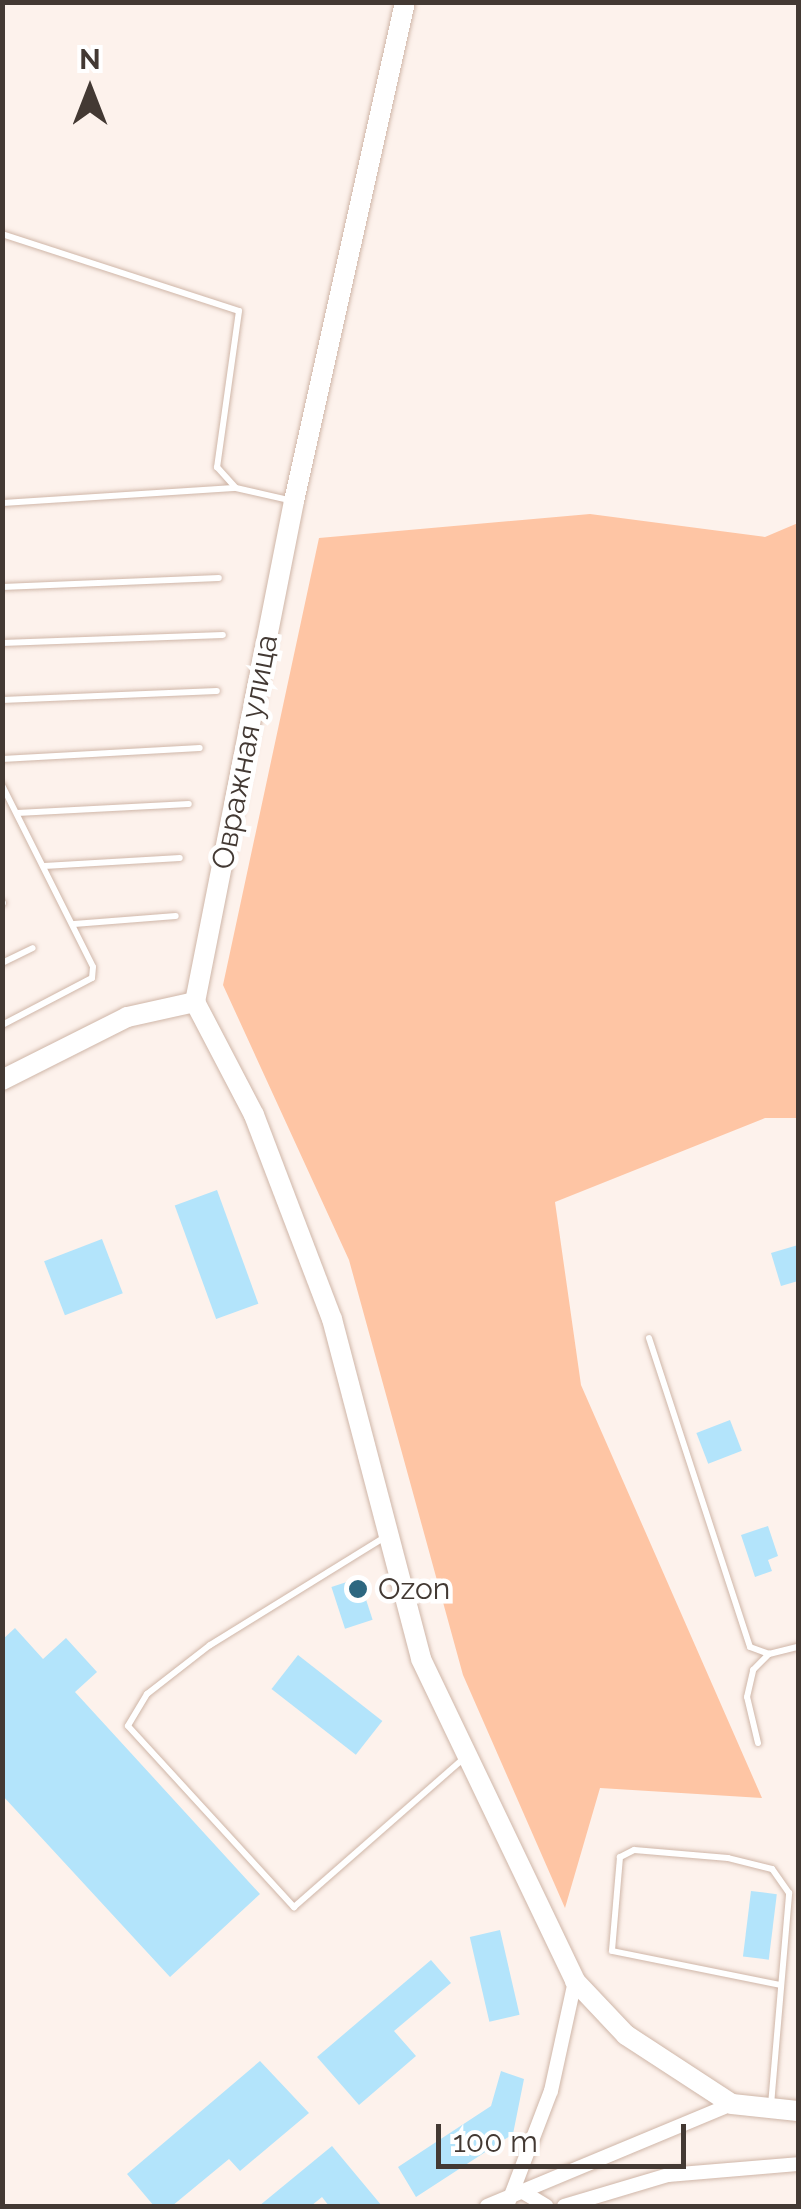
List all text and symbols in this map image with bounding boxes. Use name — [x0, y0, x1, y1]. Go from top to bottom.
north arrow — [40, 40, 140, 140]
text: N — [79, 43, 101, 76]
street label: Овражная улица — [205, 631, 285, 873]
place label: Ozon — [378, 1571, 450, 1607]
marker: Ozon — [347, 1578, 369, 1600]
scale bar — [441, 2104, 691, 2166]
text: 100 m — [453, 2124, 538, 2159]

